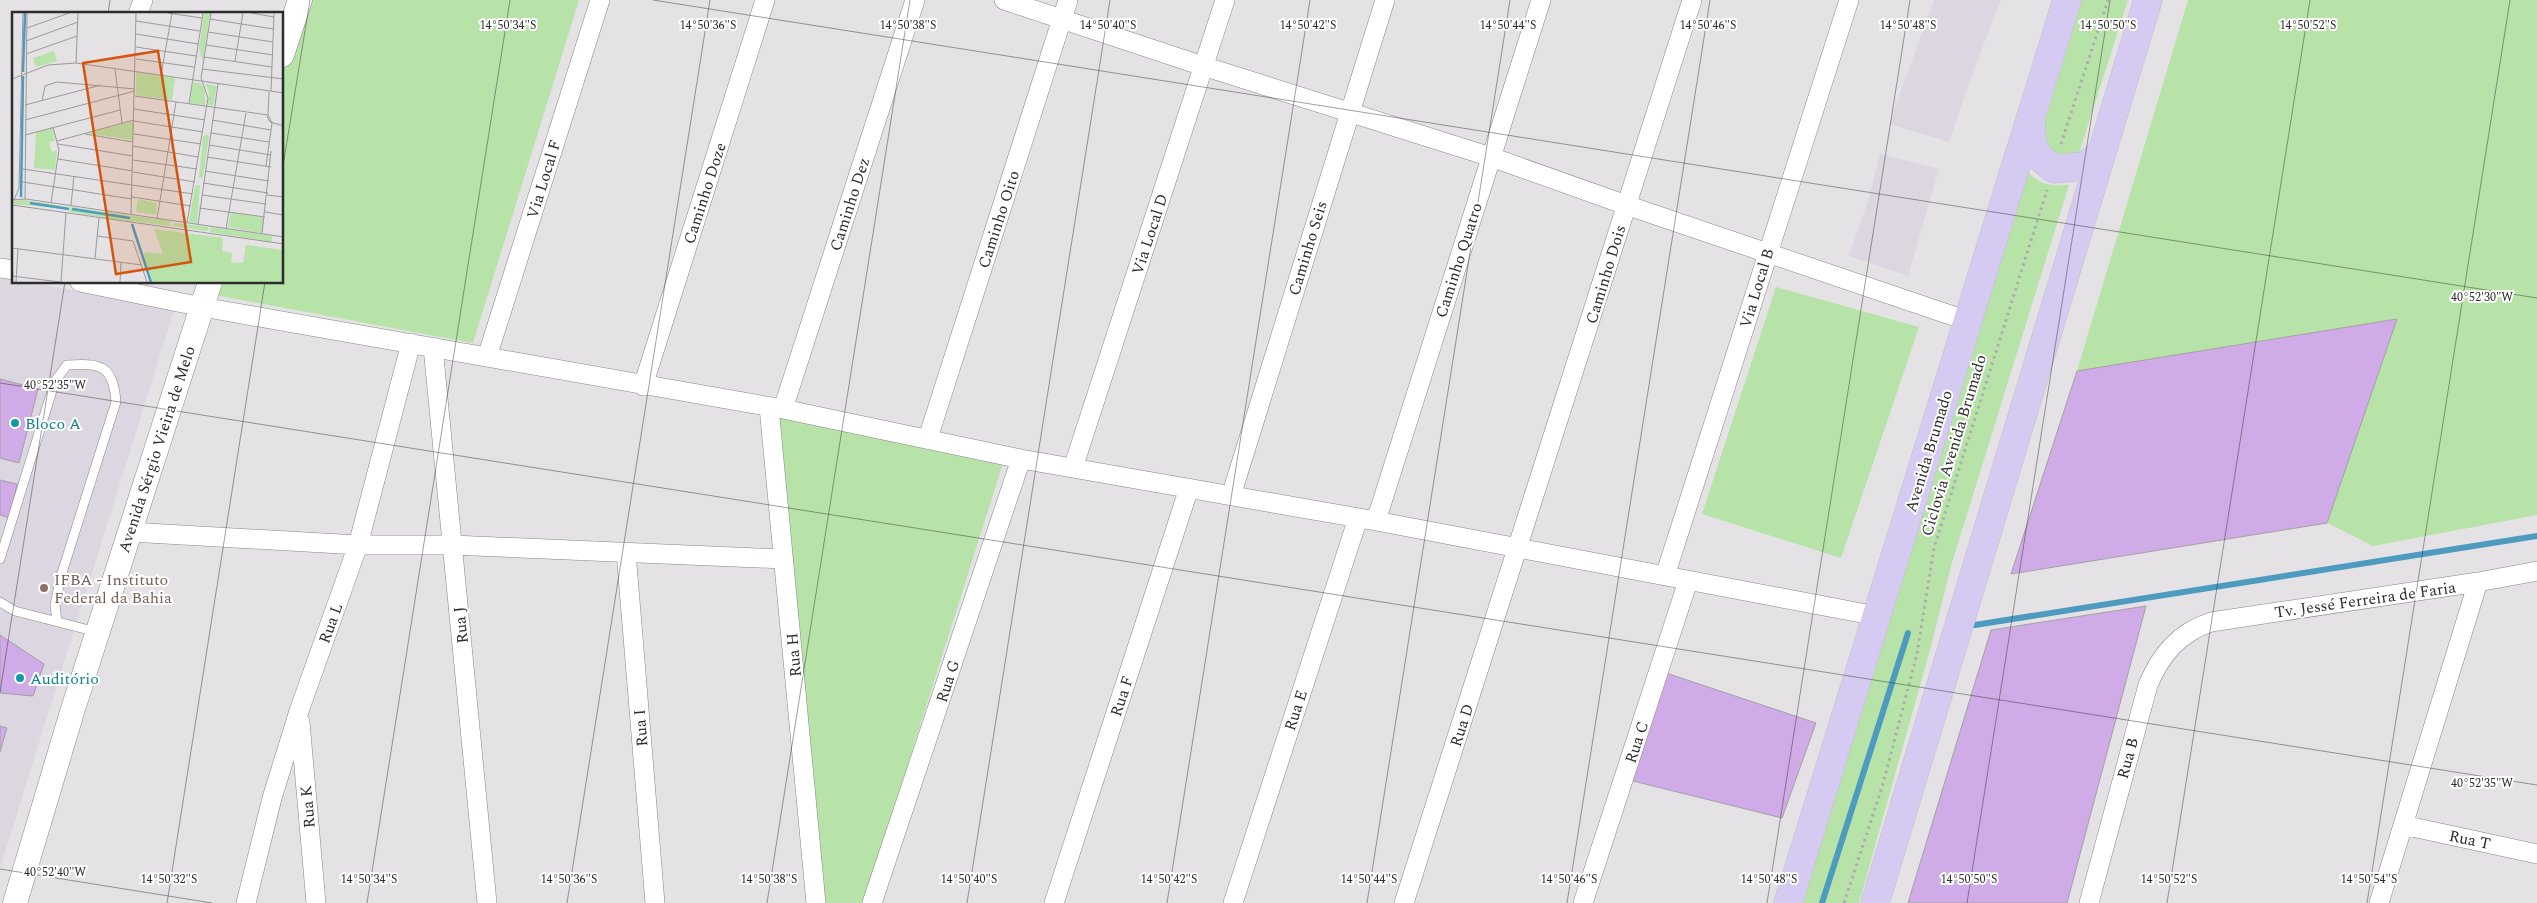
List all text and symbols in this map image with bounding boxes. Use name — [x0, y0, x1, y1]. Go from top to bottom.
inset map — [12, 12, 284, 284]
text: 14°50'34"S — [480, 16, 536, 35]
text: 14°50'36"S — [680, 16, 736, 35]
text: 14°50'38"S — [880, 16, 936, 35]
text: 14°50'40"S — [1080, 16, 1136, 35]
text: 14°50'42"S — [1280, 16, 1336, 35]
text: 14°50'44"S — [1480, 16, 1536, 35]
text: 14°50'46"S — [1680, 16, 1736, 35]
text: 14°50'48"S — [1880, 16, 1936, 35]
text: 14°50'50"S — [2080, 16, 2136, 35]
text: 14°50'52"S — [2280, 16, 2336, 35]
street label: Via Local F — [521, 137, 567, 222]
street label: Caminho Doze — [677, 139, 733, 247]
street label: Caminho Dez — [824, 154, 876, 254]
street label: Caminho Oito — [972, 167, 1026, 271]
street label: Via Local D — [1126, 191, 1174, 278]
street label: Caminho Seis — [1282, 198, 1334, 299]
street label: Caminho Quatro — [1429, 200, 1489, 321]
street label: Caminho Dois — [1580, 222, 1632, 327]
street label: Via Local B — [1733, 246, 1780, 331]
text: 40°52'30"W — [2451, 288, 2513, 307]
street label: Avenida Sérgio Vieira de Melo — [112, 343, 202, 556]
street label: Ciclovia Avenida Brumado — [1916, 352, 1990, 538]
text: 40°52'35"W — [24, 376, 86, 395]
street label: Avenida Brumado — [1900, 388, 1956, 514]
place label: Bloco A — [25, 412, 81, 436]
marker: Bloco A — [9, 417, 21, 429]
place label: IFBA - Instituto Federal da Bahia — [54, 568, 172, 610]
street label: Tv. Jessé Ferreira de Faria — [2273, 575, 2458, 625]
marker: IFBA - Instituto Federal da Bahia — [38, 582, 50, 594]
street label: Rua L — [313, 600, 349, 647]
street label: Rua J — [447, 605, 475, 645]
street label: Rua H — [780, 632, 808, 678]
street label: Rua G — [930, 657, 966, 706]
place label: Auditório — [30, 667, 99, 691]
marker: Auditório — [14, 672, 26, 684]
street label: Rua F — [1104, 673, 1140, 720]
street label: Rua E — [1278, 687, 1314, 734]
street label: Rua D — [1444, 701, 1480, 750]
street label: Rua I — [627, 708, 655, 748]
street label: Rua C — [1619, 718, 1655, 766]
street label: Rua B — [2111, 735, 2145, 782]
text: 40°52'35"W — [2451, 774, 2513, 793]
street label: Rua K — [294, 784, 322, 829]
street label: Rua T — [2447, 824, 2493, 856]
text: 40°52'40"W — [24, 863, 86, 882]
text: 14°50'32"S — [141, 870, 197, 889]
text: 14°50'34"S — [341, 870, 397, 889]
text: 14°50'36"S — [541, 870, 597, 889]
text: 14°50'38"S — [741, 870, 797, 889]
text: 14°50'40"S — [941, 870, 997, 889]
text: 14°50'42"S — [1141, 870, 1197, 889]
text: 14°50'44"S — [1341, 870, 1397, 889]
text: 14°50'46"S — [1541, 870, 1597, 889]
text: 14°50'48"S — [1741, 870, 1797, 889]
text: 14°50'50"S — [1941, 870, 1997, 889]
text: 14°50'52"S — [2141, 870, 2197, 889]
text: 14°50'54"S — [2341, 870, 2397, 889]

